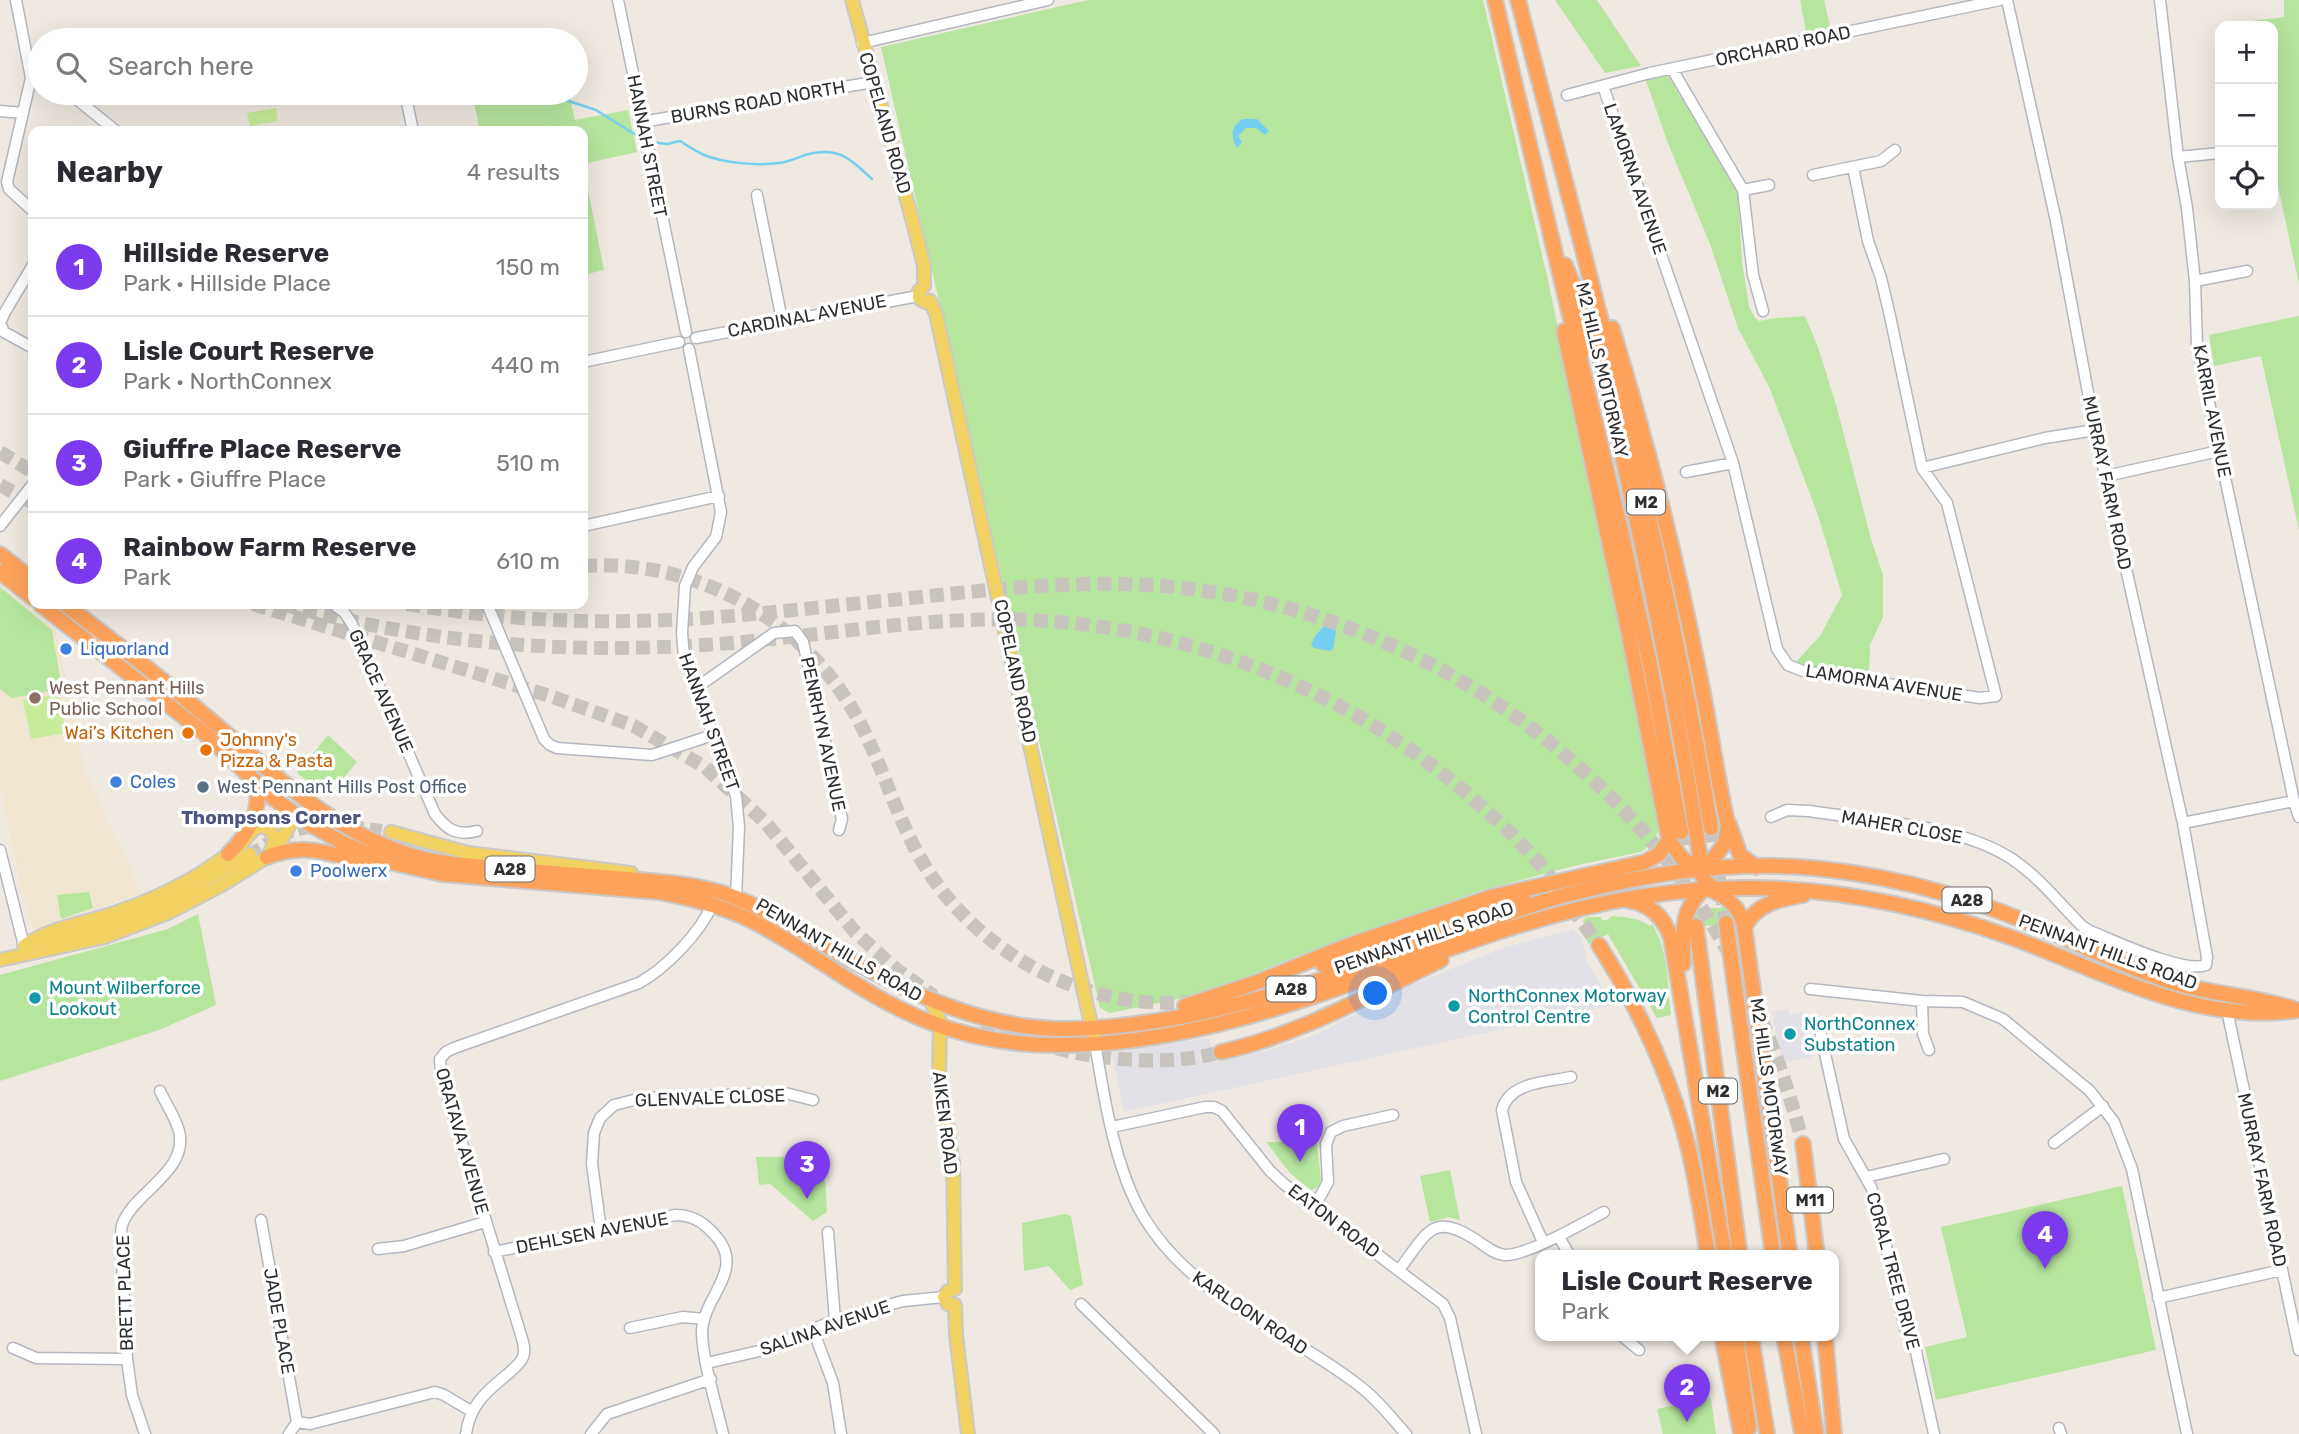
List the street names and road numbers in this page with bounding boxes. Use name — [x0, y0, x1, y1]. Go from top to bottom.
street label: ORCHARD ROAD — [1713, 21, 1853, 71]
street label: COPELAND ROAD — [854, 50, 916, 196]
street label: HANNAH STREET — [622, 73, 672, 219]
street label: BURNS ROAD NORTH — [669, 76, 847, 128]
street label: LAMORNA AVENUE — [1599, 101, 1671, 257]
street label: M2 HILLS MOTORWAY — [1571, 280, 1633, 460]
street label: CARDINAL AVENUE — [726, 290, 888, 342]
street label: KARRIL AVENUE — [2188, 343, 2236, 479]
street label: MURRAY FARM ROAD — [2078, 394, 2136, 572]
road number: M2 — [1627, 489, 1665, 514]
street label: COPELAND ROAD — [989, 597, 1041, 745]
street label: GRACE AVENUE — [344, 626, 418, 756]
street label: HANNAH STREET — [674, 650, 744, 794]
street label: PENRHYN AVENUE — [796, 655, 850, 813]
street label: LAMORNA AVENUE — [1804, 660, 1964, 706]
street label: MAHER CLOSE — [1840, 806, 1964, 848]
road number: A28 — [486, 856, 534, 882]
road number: A28 — [1942, 888, 1992, 912]
street label: PENNANT HILLS ROAD — [752, 893, 926, 1007]
street label: PENNANT HILLS ROAD — [1331, 897, 1517, 979]
street label: PENNANT HILLS ROAD — [2016, 909, 2200, 995]
road number: A28 — [1266, 976, 1316, 1001]
street label: M2 HILLS MOTORWAY — [1746, 997, 1792, 1178]
street label: ORATAVA AVENUE — [431, 1065, 493, 1217]
street label: AIKEN ROAD — [928, 1070, 962, 1176]
road number: M2 — [1699, 1078, 1737, 1104]
street label: GLENVALE CLOSE — [634, 1084, 786, 1112]
street label: MURRAY FARM ROAD — [2233, 1091, 2291, 1269]
street label: EATON ROAD — [1284, 1179, 1384, 1263]
road number: M11 — [1787, 1188, 1833, 1212]
street label: CORAL TREE DRIVE — [1861, 1190, 1925, 1352]
street label: DEHLSEN AVENUE — [514, 1207, 670, 1259]
street label: BRETT PLACE — [112, 1235, 138, 1351]
street label: JADE PLACE — [259, 1266, 299, 1376]
street label: KARLOON ROAD — [1188, 1266, 1312, 1360]
street label: SALINA AVENUE — [757, 1295, 893, 1361]

